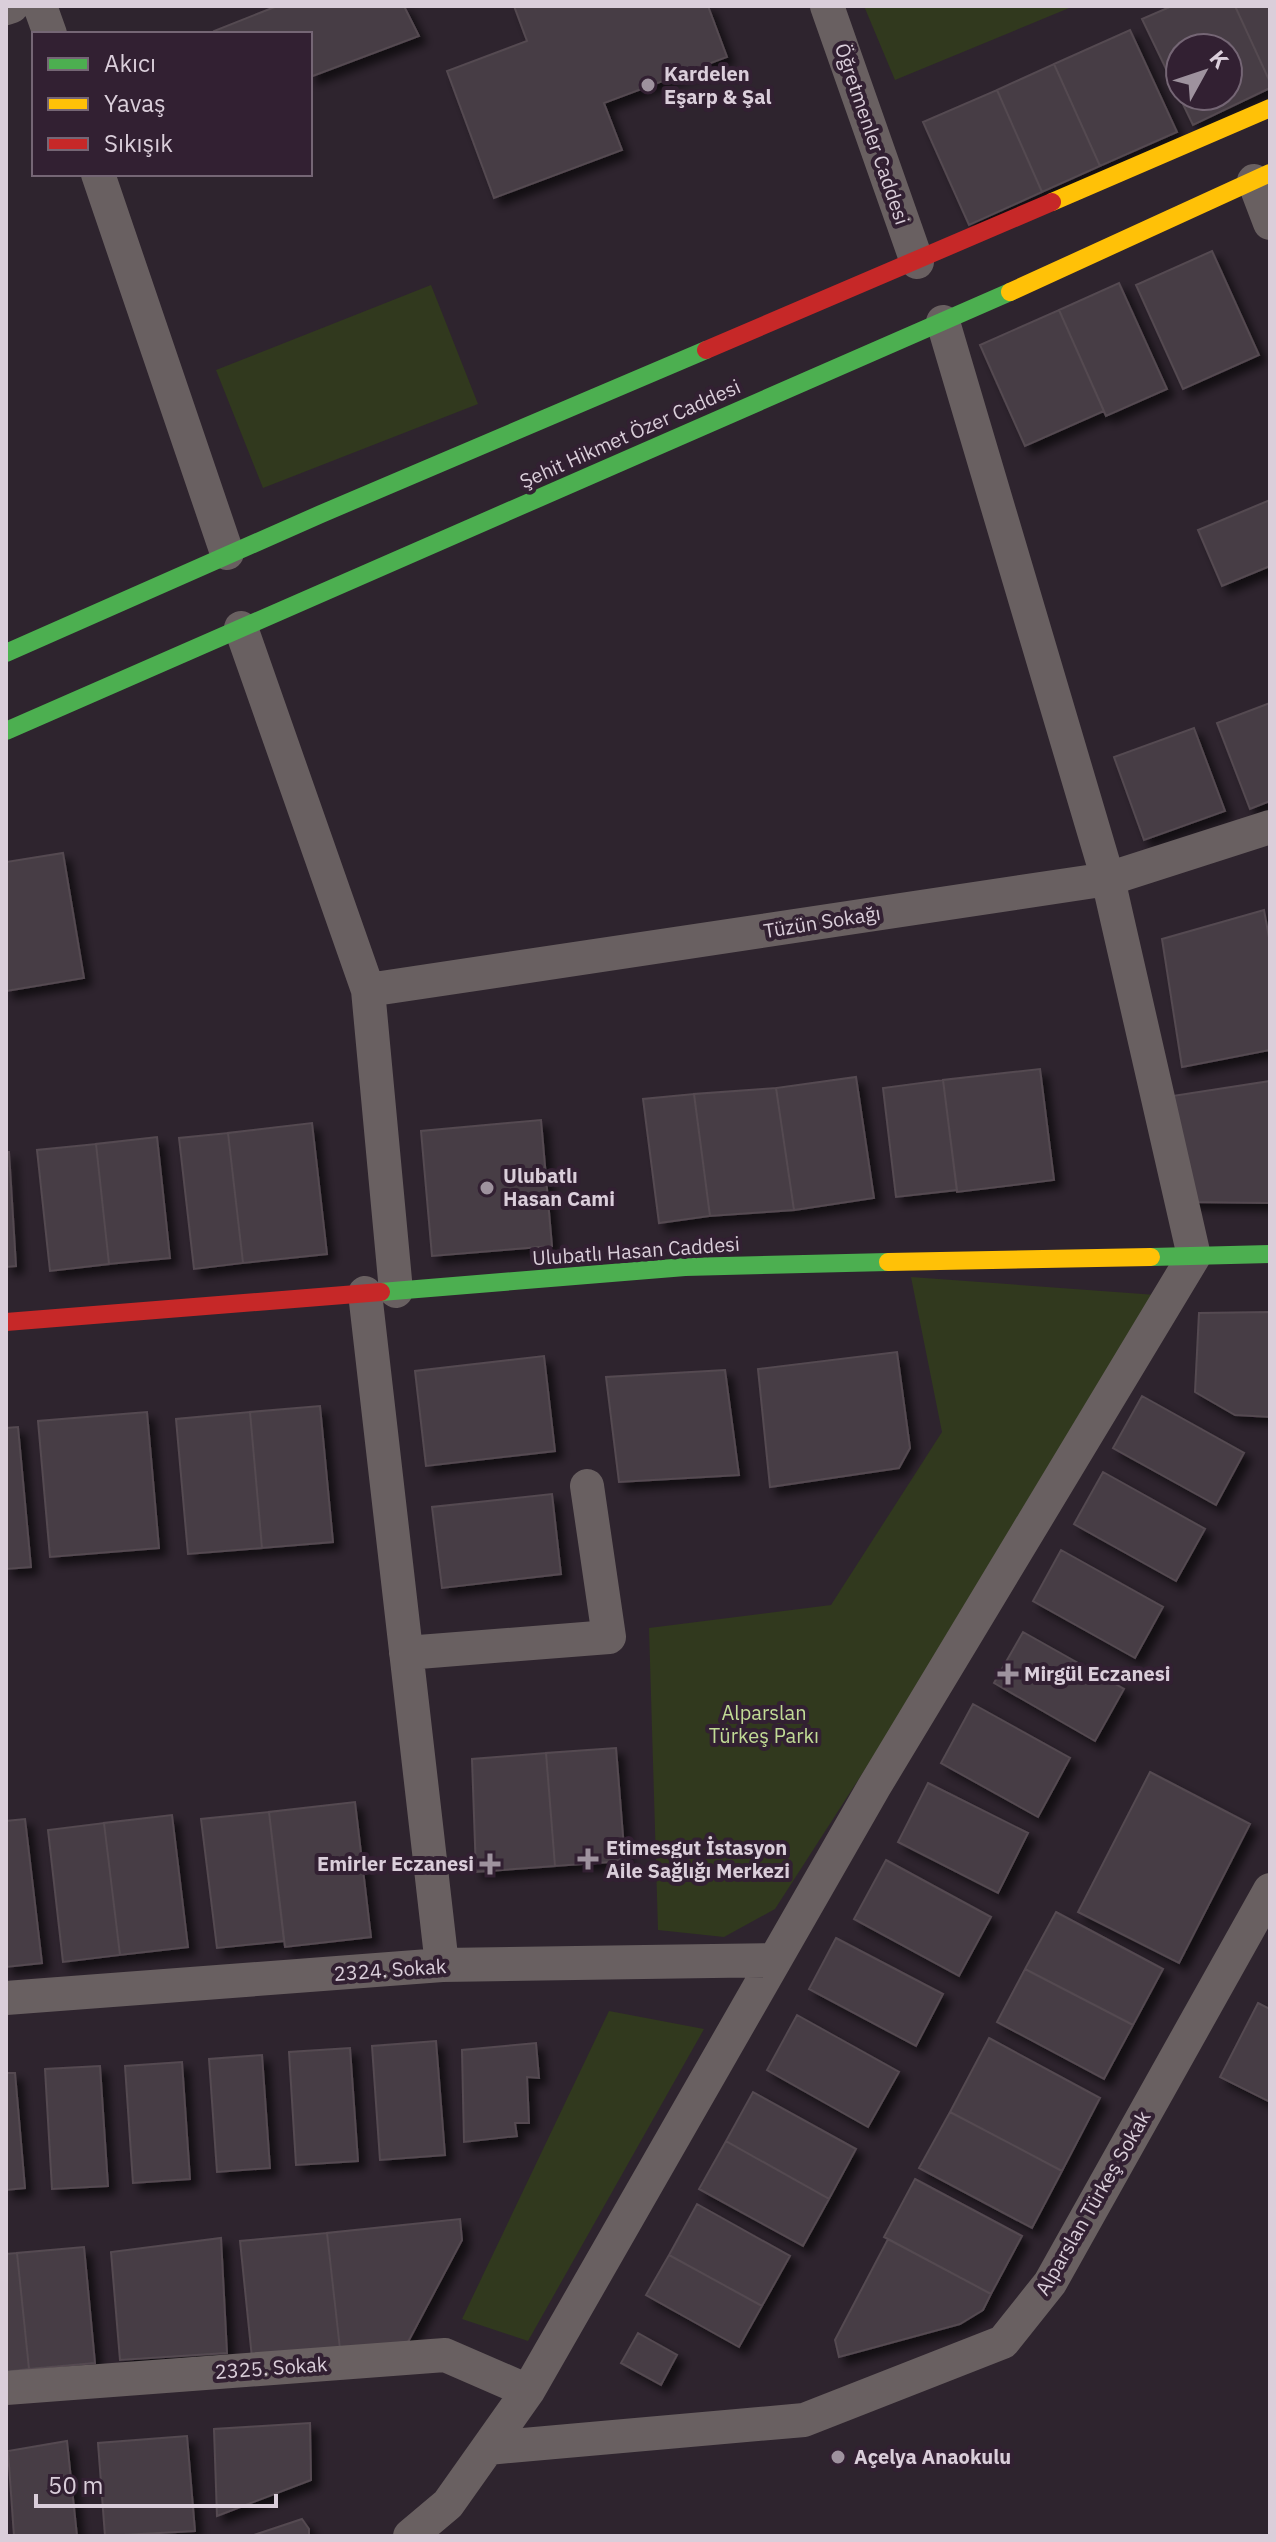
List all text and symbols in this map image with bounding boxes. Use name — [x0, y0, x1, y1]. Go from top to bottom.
legend — [32, 32, 312, 176]
north arrow — [1164, 32, 1244, 112]
street label: Öğretmenler Caddesi — [829, 39, 916, 228]
text: K — [1204, 44, 1236, 75]
text: Akıcı — [104, 47, 156, 79]
place label: Kardelen Eşarp & Şal — [664, 60, 772, 110]
marker: Kardelen Eşarp & Şal — [639, 76, 657, 94]
text: Yavaş — [104, 87, 166, 119]
text: Sıkışık — [104, 127, 173, 159]
street label: Şehit Hikmet Özer Caddesi — [515, 373, 744, 494]
street label: Tüzün Sokağı — [761, 899, 882, 944]
place label: Ulubatlı Hasan Cami — [503, 1162, 615, 1212]
marker: Ulubatlı Hasan Cami — [478, 1179, 496, 1197]
street label: Ulubatlı Hasan Caddesi — [531, 1230, 741, 1271]
place label: Mirgül Eczanesi — [1024, 1660, 1171, 1687]
marker: Mirgül Eczanesi — [999, 1665, 1017, 1683]
park label: Alparslan Türkeş Parkı — [709, 1699, 819, 1749]
place label: Etimesgut İstasyon Aile Sağlığı Merkezi — [606, 1834, 790, 1884]
marker: Etimesgut İstasyon Aile Sağlığı Merkezi — [577, 1848, 599, 1870]
place label: Emirler Eczanesi — [317, 1850, 474, 1877]
marker: Emirler Eczanesi — [481, 1855, 499, 1873]
street label: 2324. Sokak — [333, 1952, 448, 1987]
street label: Alparslan Türkeş Sokak — [1029, 2105, 1157, 2300]
street label: 2325. Sokak — [214, 2350, 329, 2385]
place label: Açelya Anaokulu — [854, 2443, 1011, 2470]
marker: Açelya Anaokulu — [829, 2448, 847, 2466]
scale bar — [36, 2458, 276, 2508]
text: 50 m — [48, 2469, 103, 2501]

